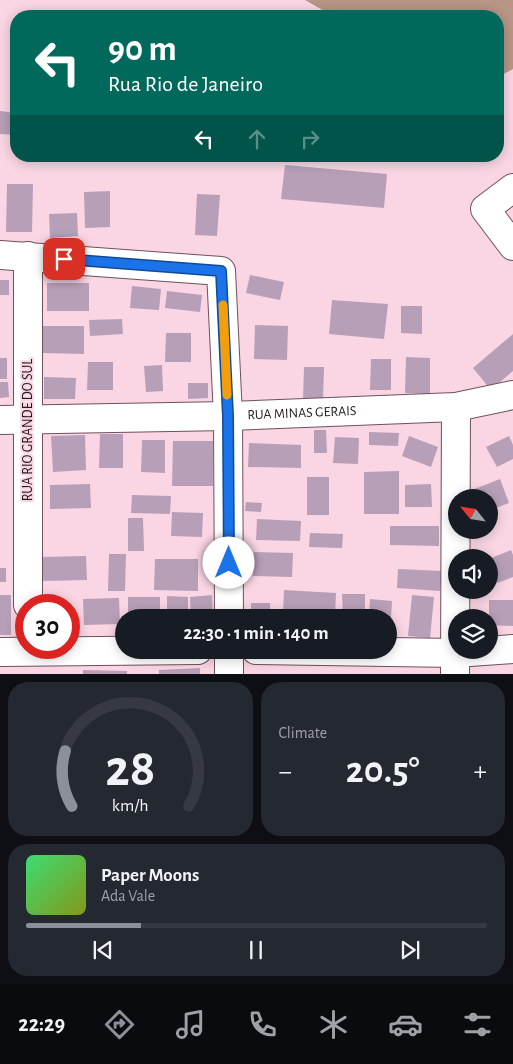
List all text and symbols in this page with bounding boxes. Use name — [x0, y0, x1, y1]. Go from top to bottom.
icon: left — [25, 30, 90, 95]
text: 90 m — [108, 32, 177, 67]
text: Rua Rio de Janeiro — [108, 73, 263, 95]
icon: left — [190, 125, 218, 153]
icon: ahead — [243, 125, 271, 153]
icon: right — [296, 125, 324, 153]
pin — [43, 238, 85, 280]
icon: arrive — [50, 245, 78, 273]
street label: RUA RIO GRANDE DO SUL — [21, 359, 35, 501]
street label: RUA MINAS GERAIS — [247, 404, 357, 422]
north arrow — [448, 489, 498, 539]
map controls — [448, 489, 498, 659]
position arrow — [202, 536, 254, 588]
button: sound — [448, 549, 498, 599]
speed limit sign: 30 — [15, 594, 80, 659]
button: layers — [448, 609, 498, 659]
text: 22:30 · 1 min · 140 m — [183, 624, 329, 643]
text: Climate — [279, 725, 327, 741]
text: 28 — [105, 743, 155, 795]
text: 20.5° — [346, 752, 420, 790]
text: − — [279, 758, 292, 786]
text: + — [474, 758, 487, 786]
text: km/h — [112, 797, 149, 815]
text: Paper Moons — [101, 866, 199, 885]
text: Ada Vale — [101, 888, 155, 904]
icon: previous — [89, 936, 117, 964]
icon: pause — [242, 936, 270, 964]
icon: next — [396, 936, 424, 964]
icon: directions — [102, 1007, 137, 1042]
icon: music — [173, 1007, 208, 1042]
icon: phone — [245, 1007, 280, 1042]
icon: climate — [316, 1007, 351, 1042]
icon: car — [388, 1007, 423, 1042]
icon: filters — [460, 1007, 495, 1042]
text: 22:29 — [18, 1013, 65, 1035]

